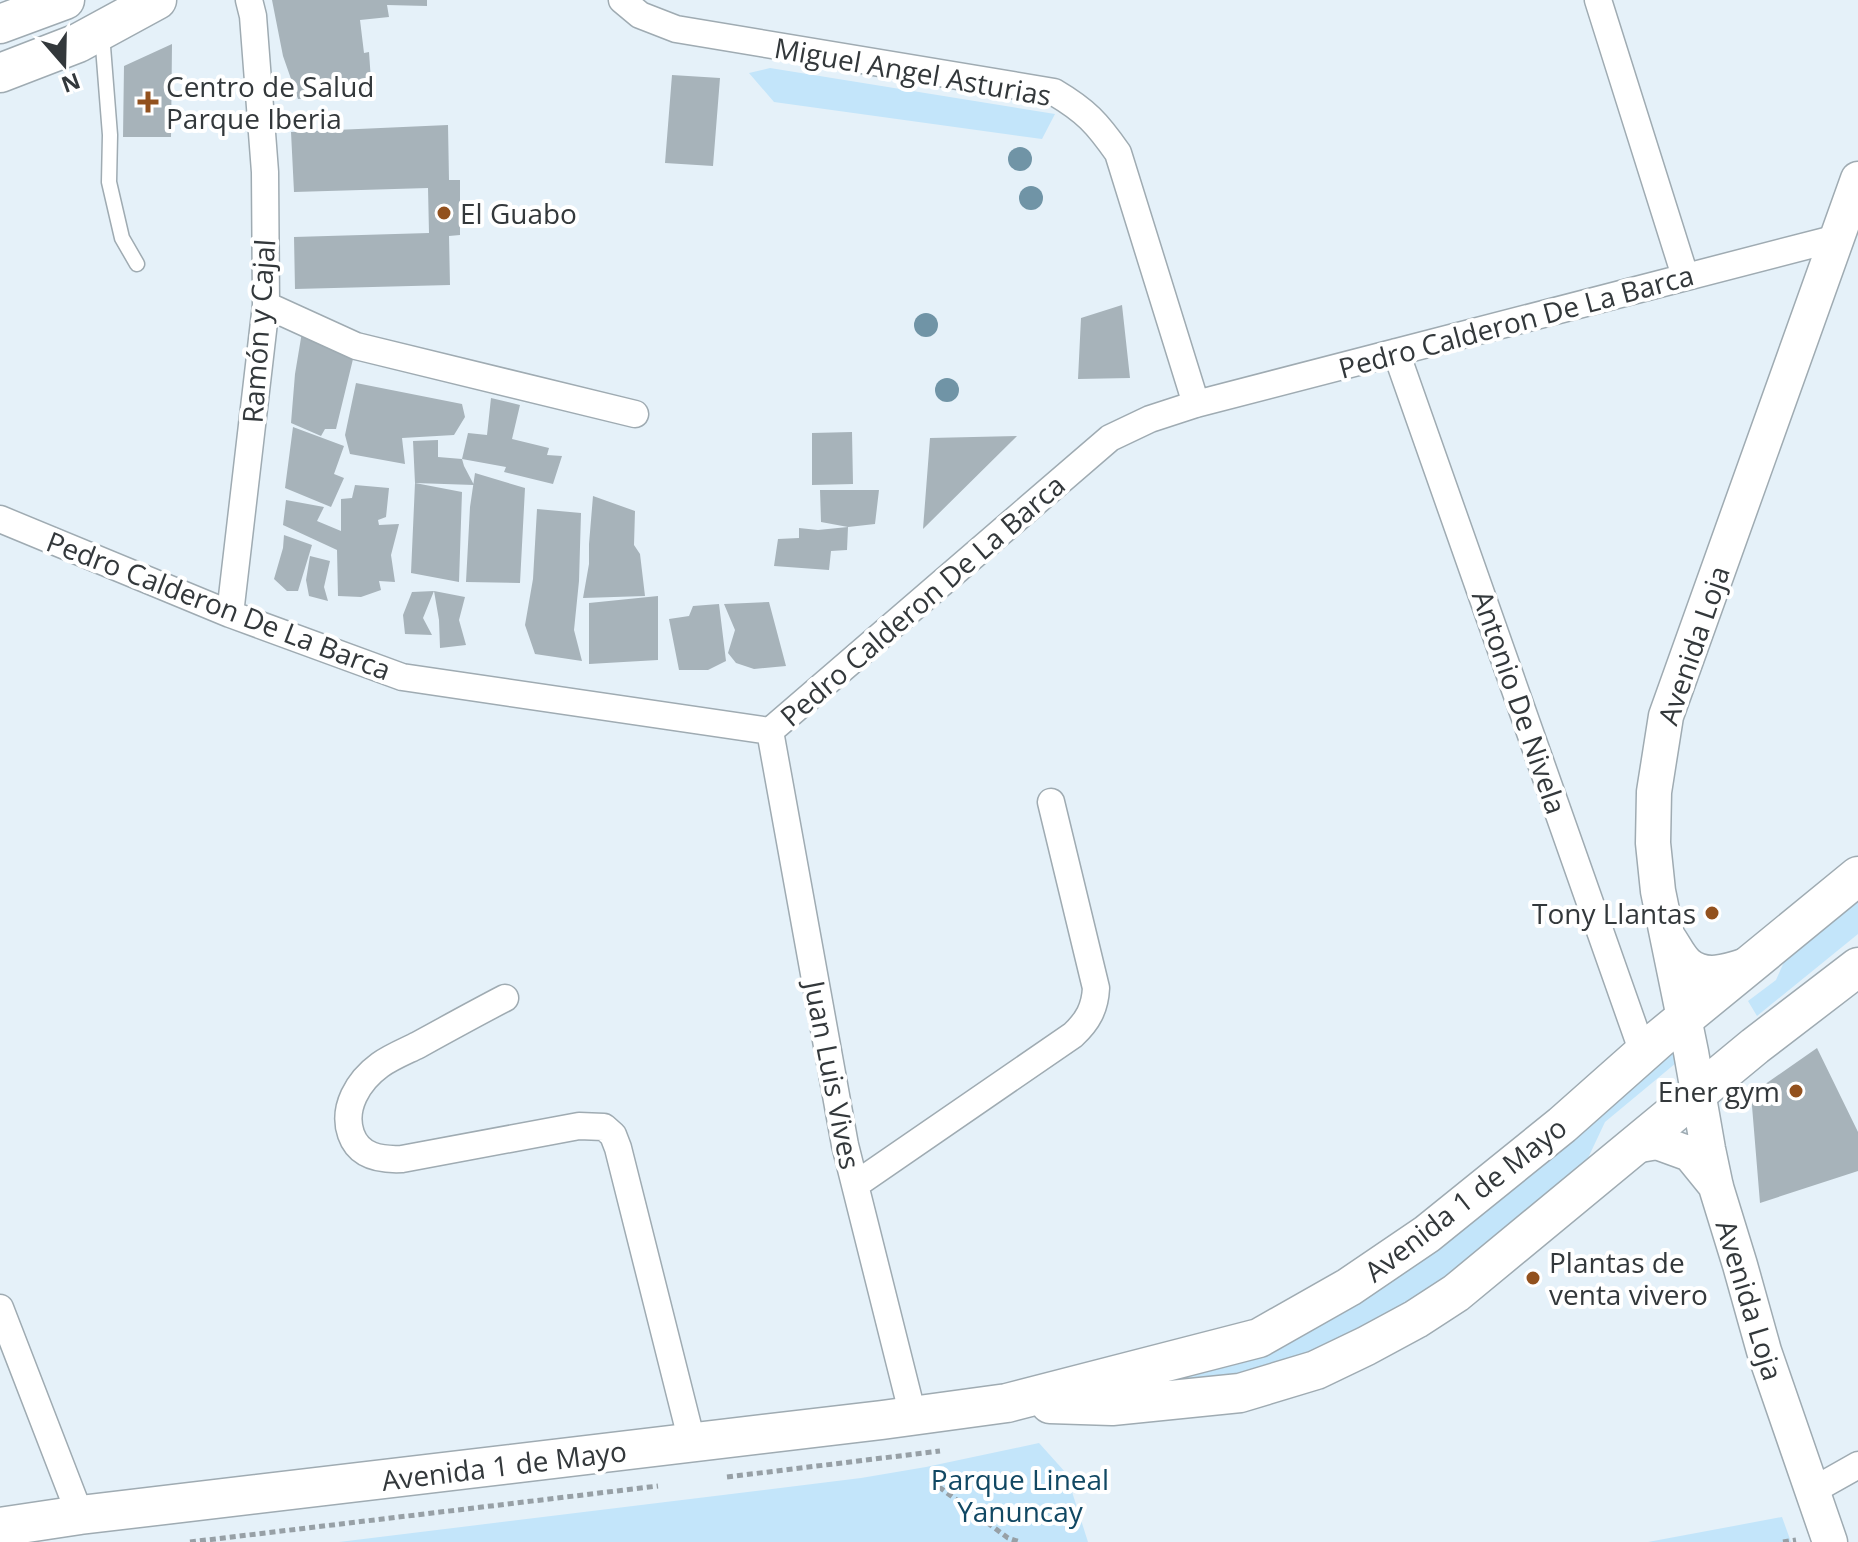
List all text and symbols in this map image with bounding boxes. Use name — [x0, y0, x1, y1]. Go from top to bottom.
north arrow — [24, 24, 104, 104]
street label: Miguel Angel Asturias — [772, 28, 1054, 114]
text: N — [58, 67, 85, 101]
place label: Centro de Salud Parque Iberia — [166, 67, 374, 137]
marker: Centro de Salud Parque Iberia — [137, 91, 159, 113]
place label: El Guabo — [460, 194, 577, 232]
marker: El Guabo — [435, 204, 453, 222]
street label: Ramón y Cajal — [233, 238, 283, 424]
street label: Pedro Calderon De La Barca — [1334, 255, 1698, 387]
street label: Pedro Calderon De La Barca — [771, 466, 1073, 734]
street label: Pedro Calderon De La Barca — [41, 522, 397, 688]
street label: Avenida Loja — [1648, 560, 1738, 730]
street label: Antonio De Nivela — [1464, 585, 1576, 819]
place label: Tony Llantas — [1532, 894, 1696, 932]
marker: Tony Llantas — [1703, 904, 1721, 922]
street label: Juan Luis Vives — [796, 975, 870, 1172]
place label: Ener gym — [1658, 1072, 1780, 1110]
marker: Ener gym — [1787, 1082, 1805, 1100]
street label: Avenida 1 de Mayo — [1356, 1108, 1574, 1290]
street label: Avenida Loja — [1708, 1215, 1792, 1385]
place label: Plantas de venta vivero — [1549, 1243, 1708, 1313]
marker: Plantas de venta vivero — [1524, 1269, 1542, 1287]
street label: Avenida 1 de Mayo — [379, 1431, 629, 1499]
park label: Parque Lineal Yanuncay — [931, 1460, 1109, 1530]

